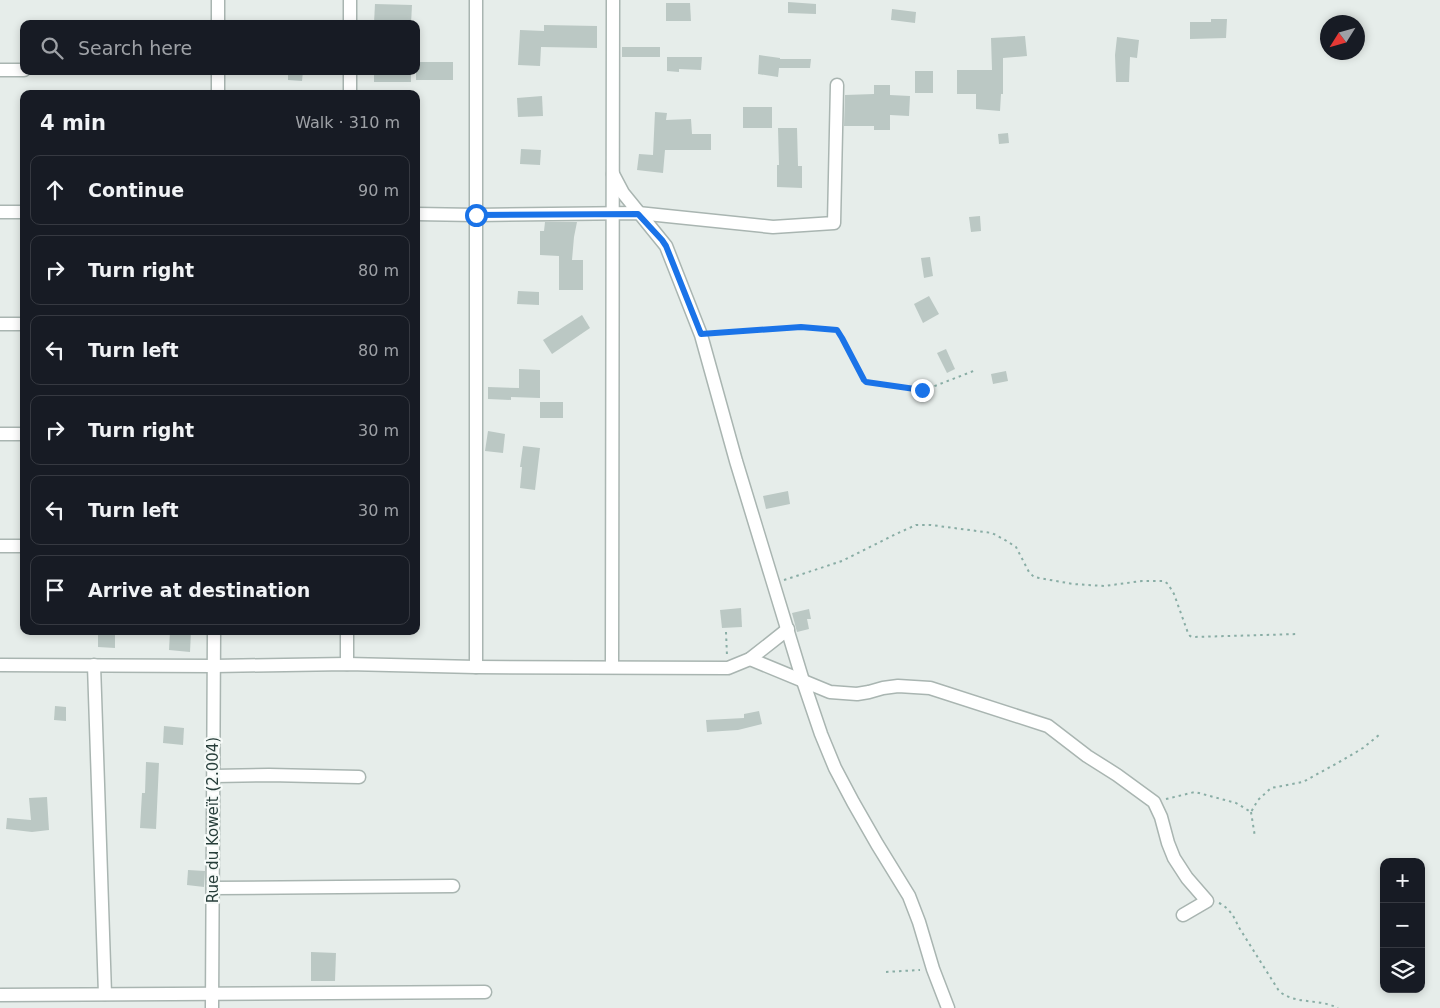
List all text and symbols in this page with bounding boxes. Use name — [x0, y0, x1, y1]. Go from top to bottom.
north arrow — [1320, 15, 1365, 60]
search box — [20, 20, 420, 75]
icon: search — [38, 34, 66, 62]
text: Search here — [78, 37, 192, 59]
text: 4 min — [40, 111, 106, 135]
text: Walk · 310 m — [295, 113, 400, 132]
icon: ahead — [41, 176, 69, 204]
text: Continue — [88, 179, 184, 201]
text: 90 m — [358, 181, 399, 200]
route start — [465, 204, 488, 227]
icon: right — [41, 256, 69, 284]
text: Turn right — [88, 259, 194, 281]
text: 80 m — [358, 261, 399, 280]
icon: left — [41, 336, 69, 364]
text: Turn left — [88, 339, 179, 361]
text: 80 m — [358, 341, 399, 360]
route end — [911, 379, 934, 402]
icon: right — [41, 416, 69, 444]
text: Turn right — [88, 419, 194, 441]
text: 30 m — [358, 421, 399, 440]
icon: left — [41, 496, 69, 524]
text: Turn left — [88, 499, 179, 521]
text: 30 m — [358, 501, 399, 520]
icon: arrive — [41, 576, 69, 604]
text: Arrive at destination — [88, 579, 310, 601]
street label: Rue du Koweït (2.004) — [204, 737, 222, 903]
map controls — [1380, 858, 1425, 993]
button: + — [1380, 858, 1425, 903]
button: − — [1380, 903, 1425, 948]
button: layers — [1380, 948, 1425, 993]

